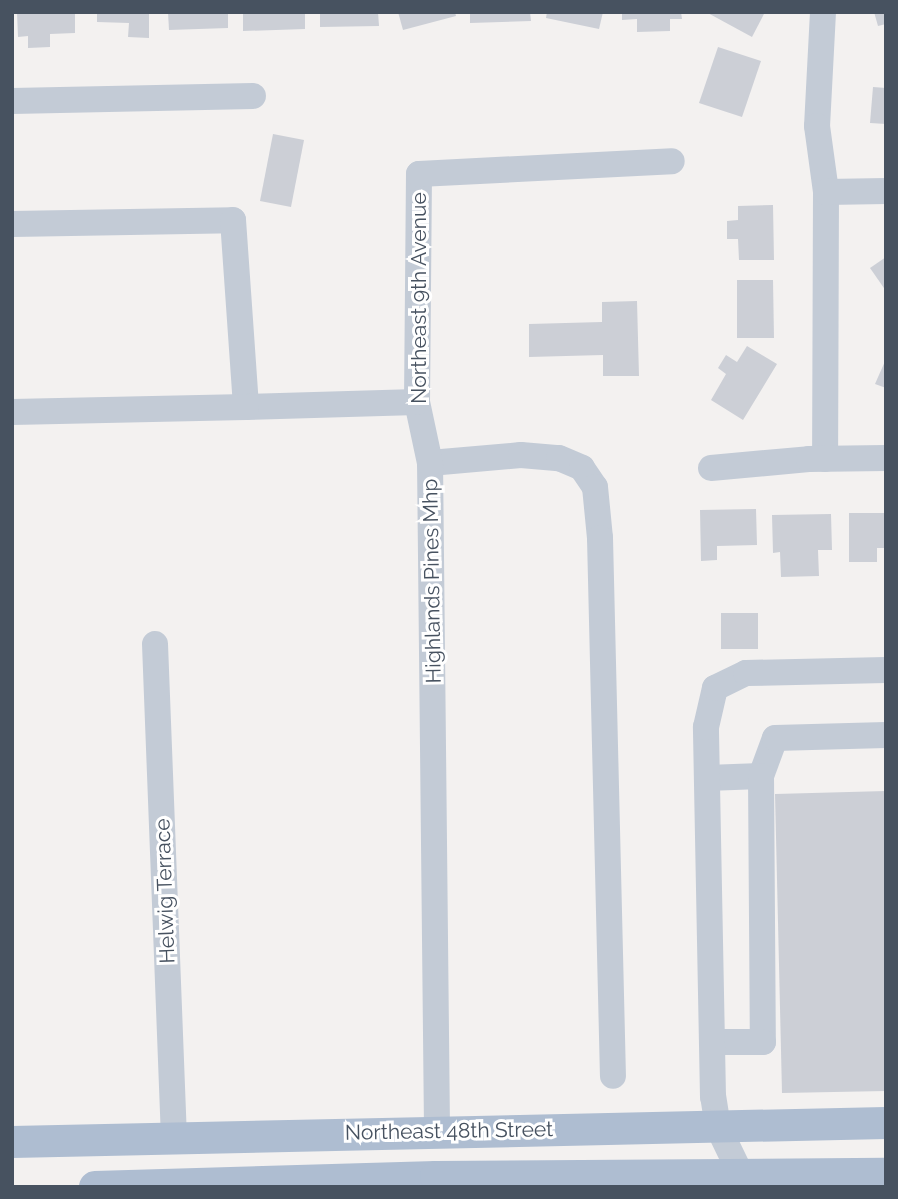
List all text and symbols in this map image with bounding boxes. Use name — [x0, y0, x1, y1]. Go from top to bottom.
street label: Northeast 9th Avenue — [406, 192, 432, 404]
street label: Highlands Pines Mhp — [418, 479, 446, 683]
street label: Helwig Terrace — [150, 818, 180, 964]
street label: Northeast 48th Street — [345, 1117, 553, 1145]

